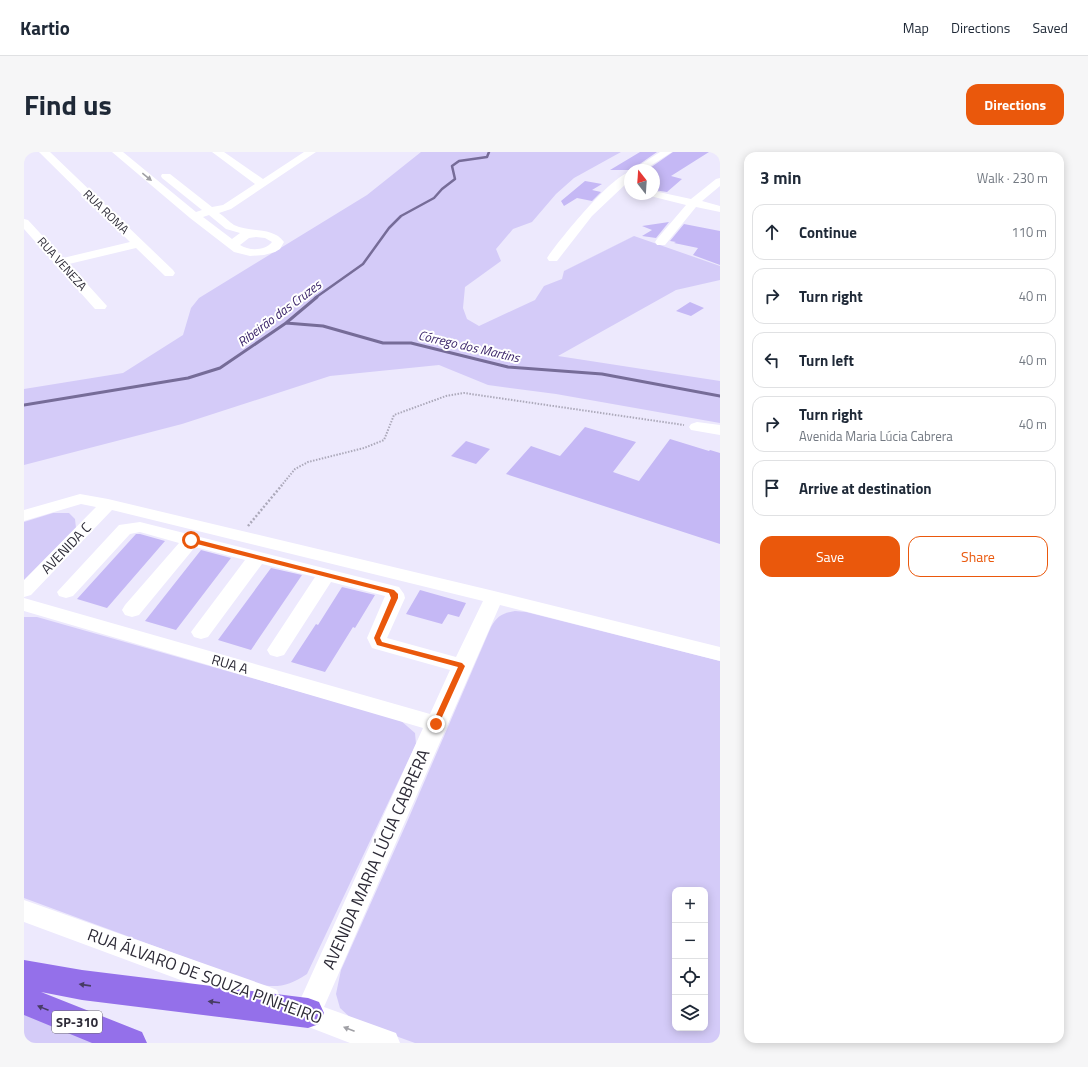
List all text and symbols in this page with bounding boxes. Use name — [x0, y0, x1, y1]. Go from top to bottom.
text: Kartio — [20, 13, 70, 42]
text: Map — [903, 17, 929, 38]
text: Directions — [951, 17, 1010, 38]
text: Saved — [1032, 17, 1068, 38]
text: Find us — [24, 83, 112, 126]
button: Directions — [966, 84, 1064, 125]
north arrow — [624, 164, 660, 200]
text: 3 min — [760, 165, 801, 191]
text: Walk · 230 m — [977, 168, 1048, 188]
one-way arrow — [141, 172, 152, 181]
street label: RUA ROMA — [79, 185, 134, 238]
icon: ahead — [761, 221, 783, 243]
text: Continue — [799, 221, 857, 244]
text: 110 m — [1011, 222, 1047, 242]
street label: RUA VENEZA — [33, 232, 92, 295]
water label: Ribeirão das Cruzes — [233, 274, 326, 351]
icon: right — [761, 285, 783, 307]
text: Turn right — [799, 285, 863, 308]
text: 40 m — [1019, 286, 1047, 306]
water label: Córrego dos Martins — [416, 325, 523, 368]
icon: left — [761, 349, 783, 371]
text: Turn left — [799, 349, 854, 372]
text: 40 m — [1019, 350, 1047, 370]
text: Turn right — [799, 403, 863, 426]
icon: right — [761, 413, 783, 435]
text: 40 m — [1019, 414, 1047, 434]
text: Avenida Maria Lúcia Cabrera — [799, 426, 953, 446]
icon: arrive — [761, 477, 783, 499]
text: Arrive at destination — [799, 477, 932, 500]
street label: AVENIDA C — [36, 517, 96, 578]
route start — [182, 531, 200, 549]
button: Save — [760, 536, 900, 577]
button: Share — [908, 536, 1048, 577]
street label: RUA A — [209, 648, 252, 679]
route end — [427, 715, 445, 733]
street label: AVENIDA MARIA LÚCIA CABRERA — [316, 745, 436, 973]
map controls — [672, 887, 708, 1031]
button: + — [672, 887, 708, 923]
street label: RUA ÁLVARO DE SOUZA PINHEIRO — [84, 921, 326, 1031]
button: − — [672, 923, 708, 959]
button: locate — [672, 959, 708, 995]
one-way arrow — [79, 982, 91, 988]
button: layers — [672, 995, 708, 1031]
one-way arrow — [208, 998, 220, 1005]
one-way arrow — [36, 1004, 48, 1010]
road number: SP-310 — [52, 1011, 102, 1033]
one-way arrow — [343, 1026, 355, 1032]

